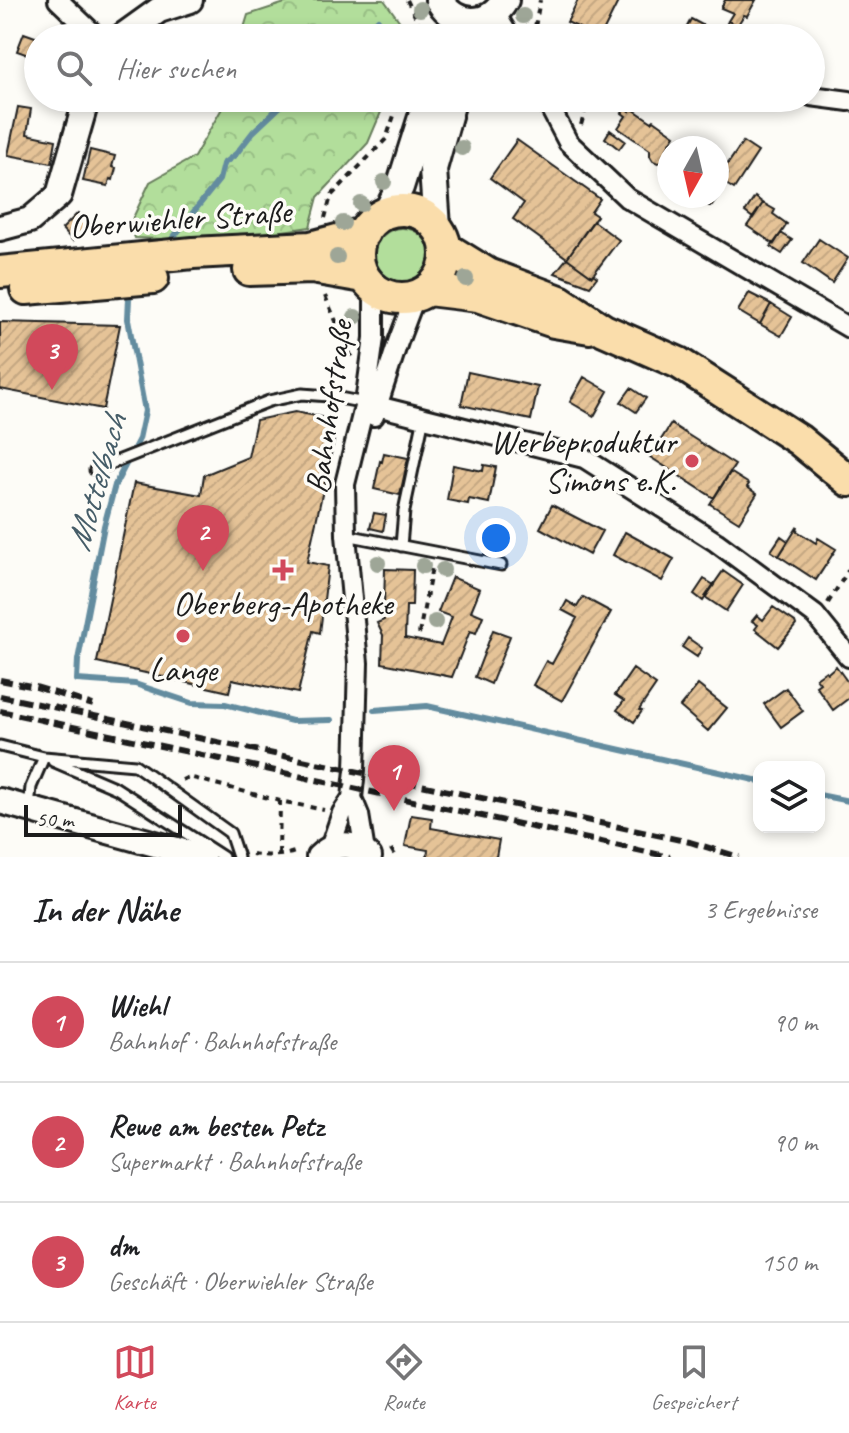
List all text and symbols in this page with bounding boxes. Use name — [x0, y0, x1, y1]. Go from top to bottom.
search box — [24, 24, 825, 112]
icon: search — [52, 46, 96, 90]
text: Hier suchen — [116, 49, 236, 87]
north arrow — [657, 136, 729, 208]
street label: Oberwiehler Straße — [68, 189, 295, 248]
street label: Bahnhofstraße — [295, 315, 362, 496]
pin: 3 — [26, 324, 78, 390]
water label: Mottelbach — [55, 406, 138, 556]
place label: Werbeproduktur Simons e.K. — [491, 420, 679, 502]
marker: Werbeproduktur Simons e.K. — [683, 452, 701, 470]
pin: 2 — [177, 505, 229, 571]
your location — [476, 518, 516, 558]
marker: Oberberg-Apotheke — [274, 561, 292, 579]
place label: Oberberg-Apotheke — [173, 582, 395, 625]
marker: Lange — [174, 627, 192, 645]
place label: Lange — [149, 648, 219, 691]
pin: 1 — [368, 745, 420, 811]
map controls — [753, 761, 825, 833]
button: layers — [753, 761, 825, 833]
scale bar — [24, 801, 182, 837]
text: 50 m — [36, 805, 73, 833]
text: In der Nähe — [32, 888, 178, 931]
text: 3 Ergebnisse — [704, 893, 817, 926]
text: Wiehl — [108, 987, 166, 1025]
text: 1 — [52, 1006, 64, 1039]
text: 90 m — [773, 1006, 817, 1039]
text: Bahnhof · Bahnhofstraße — [108, 1025, 336, 1058]
text: Rewe am besten Petz — [108, 1107, 323, 1145]
text: 2 — [52, 1126, 64, 1159]
text: 90 m — [773, 1126, 817, 1159]
text: Supermarkt · Bahnhofstraße — [108, 1145, 361, 1178]
text: dm — [108, 1227, 138, 1265]
text: 3 — [52, 1246, 64, 1279]
text: 150 m — [761, 1246, 817, 1279]
text: Geschäft · Oberwiehler Straße — [108, 1265, 373, 1298]
tab: Karte — [113, 1340, 157, 1416]
tab: Route — [382, 1340, 426, 1416]
tab: Gespeichert — [651, 1340, 736, 1416]

